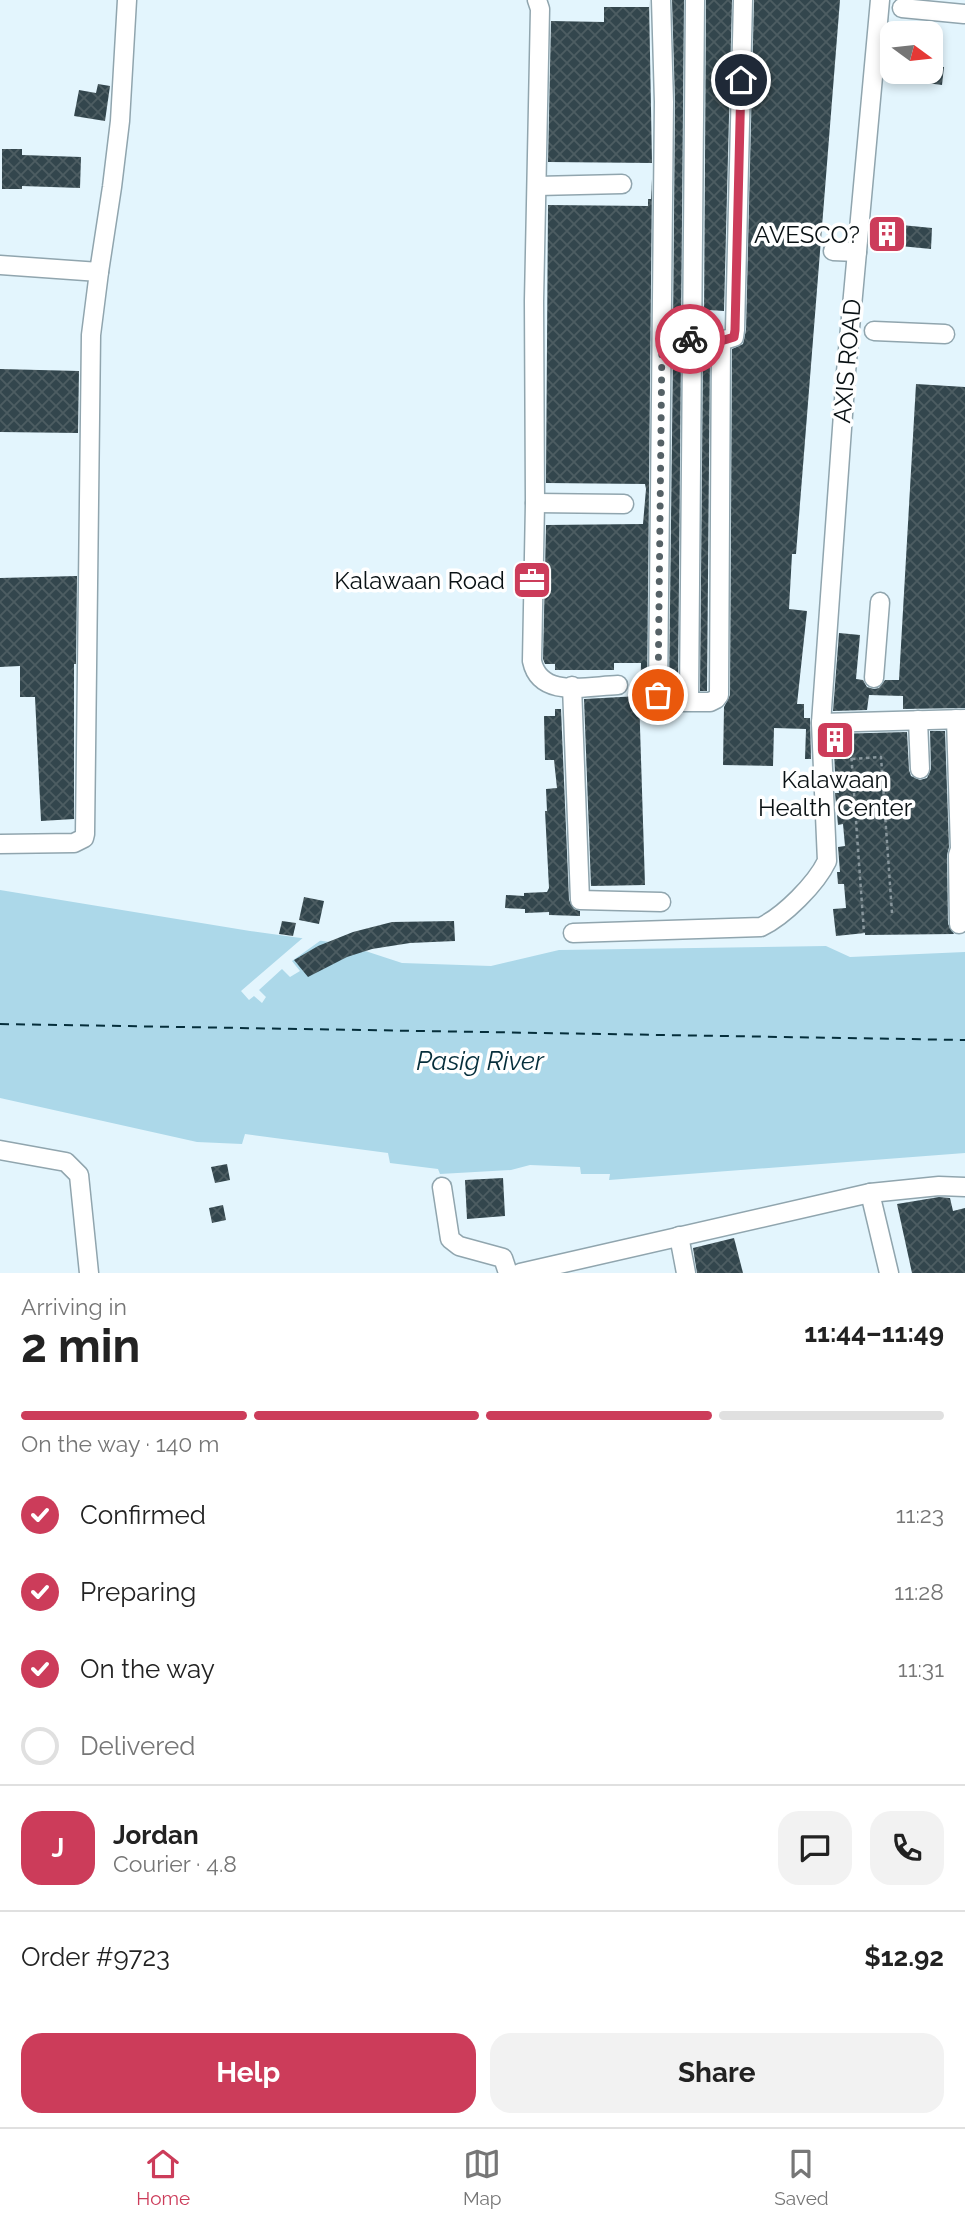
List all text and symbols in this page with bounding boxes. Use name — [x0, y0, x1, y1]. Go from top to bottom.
north arrow — [880, 21, 943, 84]
map controls — [880, 21, 943, 84]
pin — [711, 50, 771, 110]
icon: home — [722, 61, 760, 99]
building icon: AVESCO? — [866, 213, 908, 255]
place label: AVESCO? — [754, 220, 860, 249]
street label: AXIS ROAD — [827, 298, 867, 424]
courier — [655, 304, 725, 374]
icon: bike — [671, 320, 709, 358]
office icon: Kalawaan Road — [511, 559, 553, 601]
place label: Kalawaan Road — [334, 566, 505, 595]
pin — [628, 665, 688, 725]
icon: bag — [639, 676, 677, 714]
building icon: Kalawaan Health Center — [814, 719, 856, 761]
place label: Kalawaan Health Center — [758, 765, 913, 822]
water label: Pasig River — [416, 1046, 545, 1076]
text: Arriving in — [21, 1293, 127, 1320]
text: 11:44–11:49 — [804, 1318, 944, 1348]
text: 2 min — [21, 1319, 140, 1373]
text: On the way · 140 m — [21, 1430, 219, 1457]
icon: check — [21, 1496, 59, 1534]
text: Confirmed — [80, 1500, 206, 1530]
text: 11:23 — [896, 1501, 944, 1528]
icon: check — [21, 1573, 59, 1611]
text: Preparing — [80, 1577, 196, 1607]
text: 11:28 — [894, 1578, 944, 1605]
icon: check — [21, 1650, 59, 1688]
text: On the way — [80, 1654, 215, 1684]
text: 11:31 — [898, 1655, 944, 1682]
text: Delivered — [80, 1731, 195, 1761]
button: chat — [778, 1811, 852, 1885]
button: phone — [870, 1811, 944, 1885]
text: Jordan — [113, 1820, 199, 1850]
text: J — [52, 1833, 64, 1863]
text: Courier · 4.8 — [113, 1850, 237, 1877]
text: Order #9723 — [21, 1942, 170, 1972]
text: $12.92 — [864, 1942, 944, 1972]
button: Help — [21, 2033, 476, 2113]
button: Share — [490, 2033, 944, 2113]
tab: Home — [136, 2145, 190, 2209]
tab: Map — [463, 2145, 502, 2209]
tab: Saved — [774, 2145, 829, 2209]

